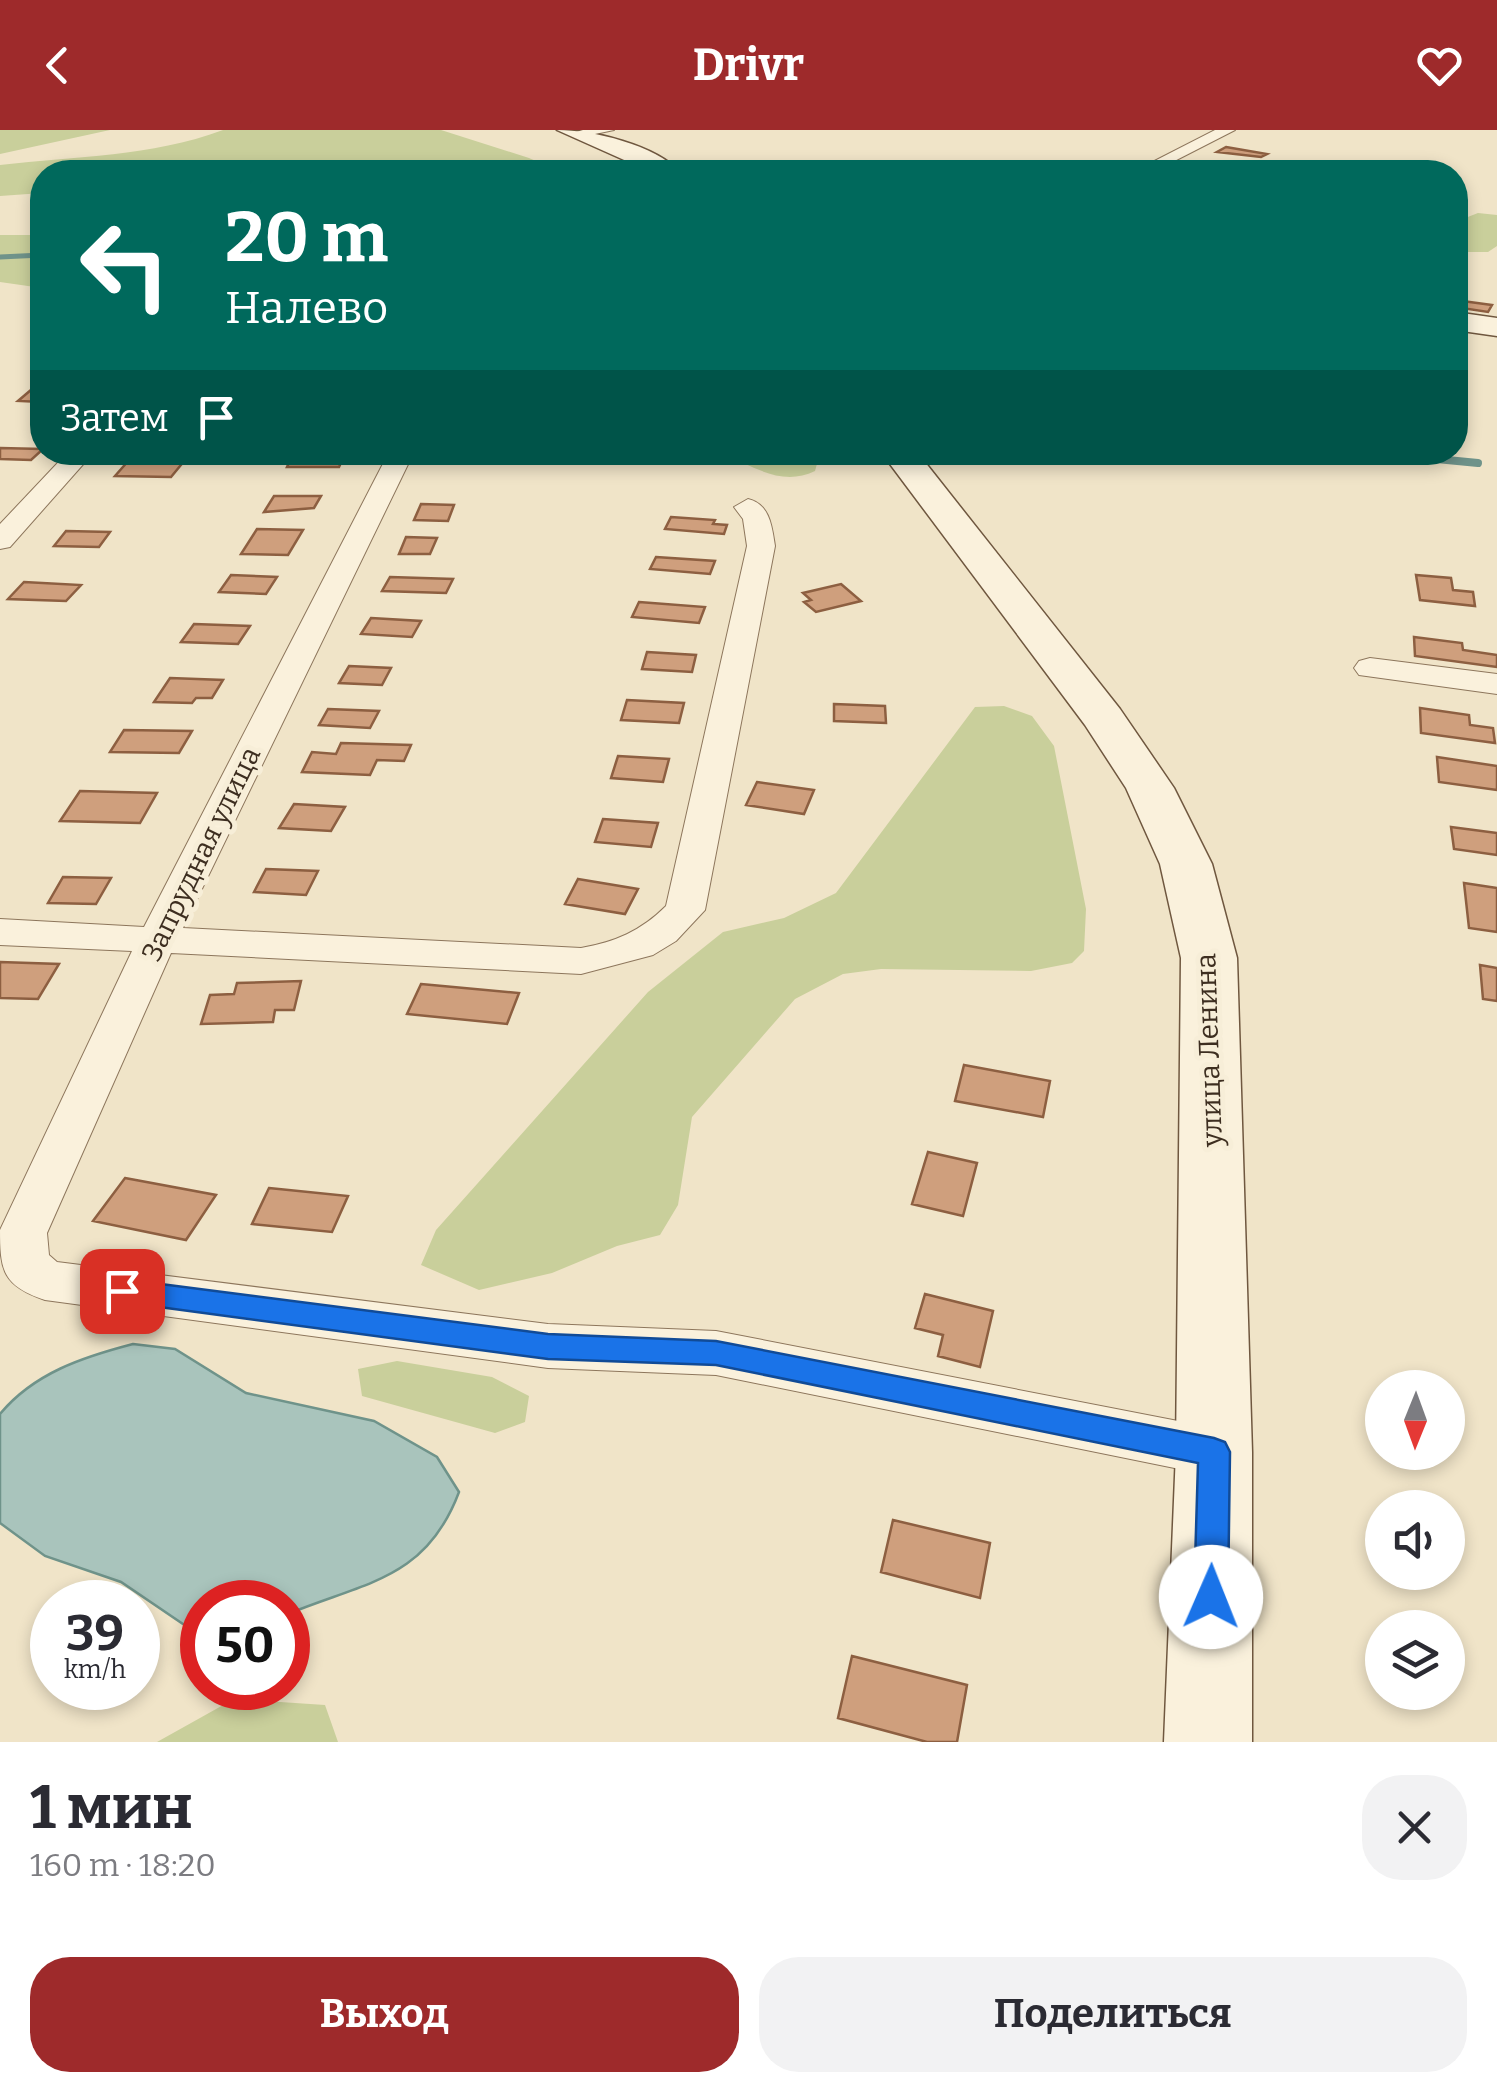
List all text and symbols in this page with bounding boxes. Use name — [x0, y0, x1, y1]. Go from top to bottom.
icon: back — [30, 38, 85, 93]
text: Drivr — [693, 38, 804, 92]
icon: heart — [1412, 38, 1467, 93]
text: 20 m — [225, 196, 388, 280]
icon: left — [60, 200, 190, 330]
text: Налево — [225, 281, 388, 335]
icon: arrive — [189, 390, 244, 445]
text: Затем — [60, 395, 169, 441]
street label: Запрудная улица — [135, 741, 267, 967]
street label: улица Ленина — [1189, 953, 1229, 1148]
pin — [80, 1249, 165, 1334]
icon: arrive — [95, 1264, 150, 1319]
north arrow — [1365, 1370, 1465, 1470]
map controls — [1365, 1370, 1465, 1710]
button: sound — [1365, 1490, 1465, 1590]
position arrow — [1159, 1545, 1263, 1649]
speed limit sign: 50 — [180, 1580, 310, 1710]
text: 39 — [66, 1603, 124, 1663]
button: layers — [1365, 1610, 1465, 1710]
text: km/h — [64, 1655, 126, 1685]
text: 1 мин — [30, 1772, 192, 1844]
button: close — [1362, 1775, 1467, 1880]
text: 160 m · 18:20 — [30, 1846, 216, 1884]
button: Выход — [30, 1957, 739, 2072]
button: Поделиться — [759, 1957, 1467, 2072]

